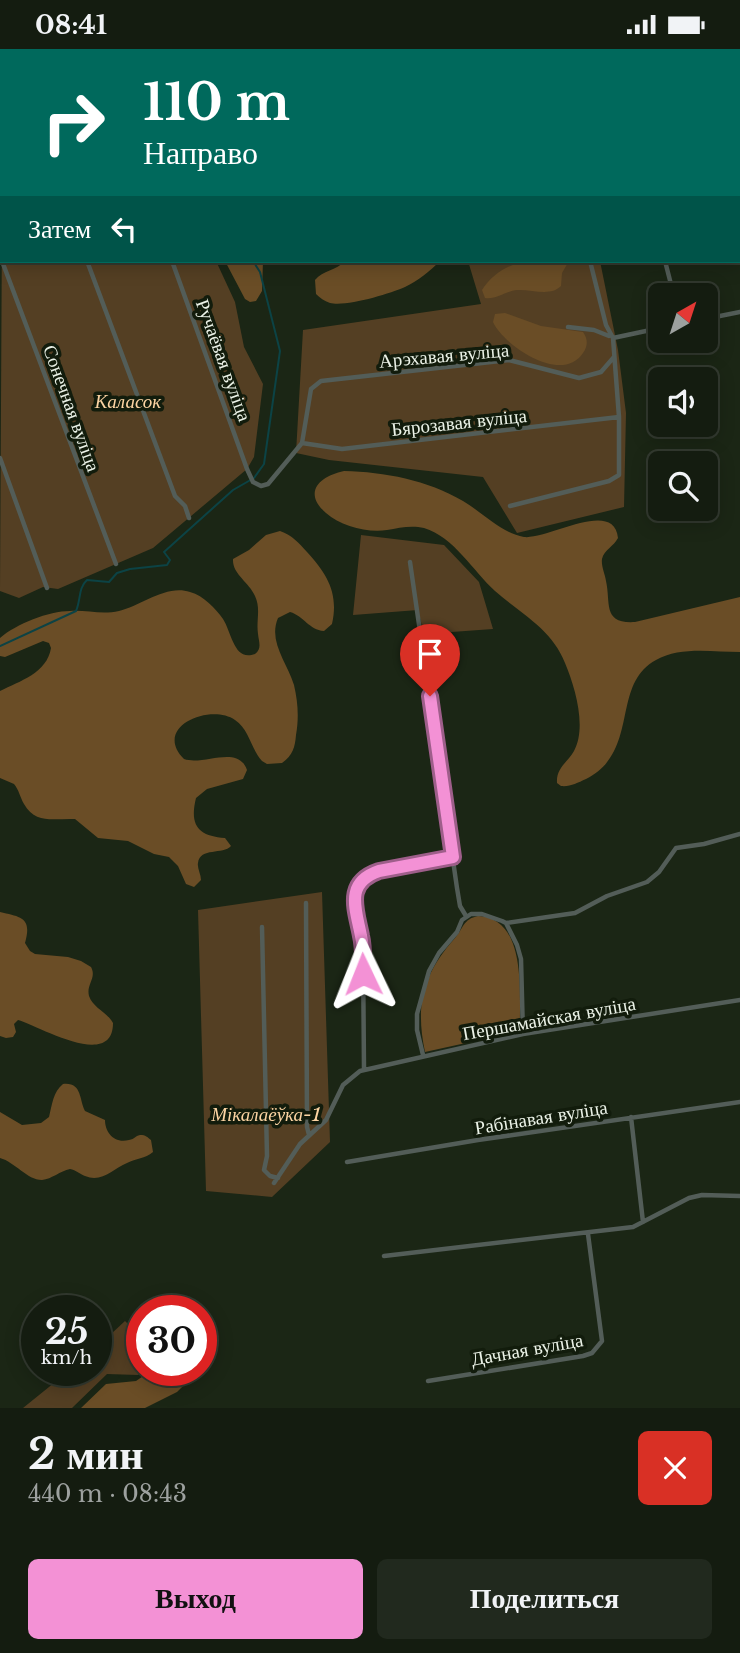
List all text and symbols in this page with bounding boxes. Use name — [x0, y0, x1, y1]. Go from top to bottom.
text: 08:41 — [35, 9, 107, 41]
text: 110 m — [143, 72, 290, 133]
icon: right — [28, 77, 119, 168]
text: Направо — [143, 133, 258, 173]
icon: left — [105, 210, 143, 248]
text: Затем — [28, 213, 91, 245]
north arrow — [648, 283, 718, 353]
map controls — [648, 283, 718, 521]
street label: Ручаёвая вуліца — [191, 296, 256, 425]
street label: Арэхавая вуліца — [378, 338, 511, 373]
street label: Сонечная вуліца — [38, 342, 105, 475]
button: sound — [648, 367, 718, 437]
park label: Каласок — [94, 390, 162, 413]
street label: Бярозавая вуліца — [390, 404, 529, 441]
button: search — [648, 451, 718, 521]
pin — [400, 624, 460, 696]
icon: arrive — [411, 635, 449, 673]
position arrow — [326, 937, 400, 1011]
street label: Першамайская вуліца — [461, 992, 638, 1045]
street label: Рабінавая вуліца — [473, 1096, 610, 1139]
park label: Мікалаёўка-1 — [210, 1103, 321, 1126]
speed limit sign: 30 — [126, 1295, 217, 1386]
text: 25 — [45, 1310, 88, 1353]
street label: Дачная вуліца — [469, 1328, 585, 1371]
text: km/h — [41, 1347, 92, 1369]
text: 2 мин — [28, 1428, 144, 1480]
button: close — [638, 1431, 712, 1505]
text: 440 m · 08:43 — [28, 1480, 187, 1508]
button: Выход — [28, 1559, 363, 1639]
button: Поделиться — [377, 1559, 712, 1639]

